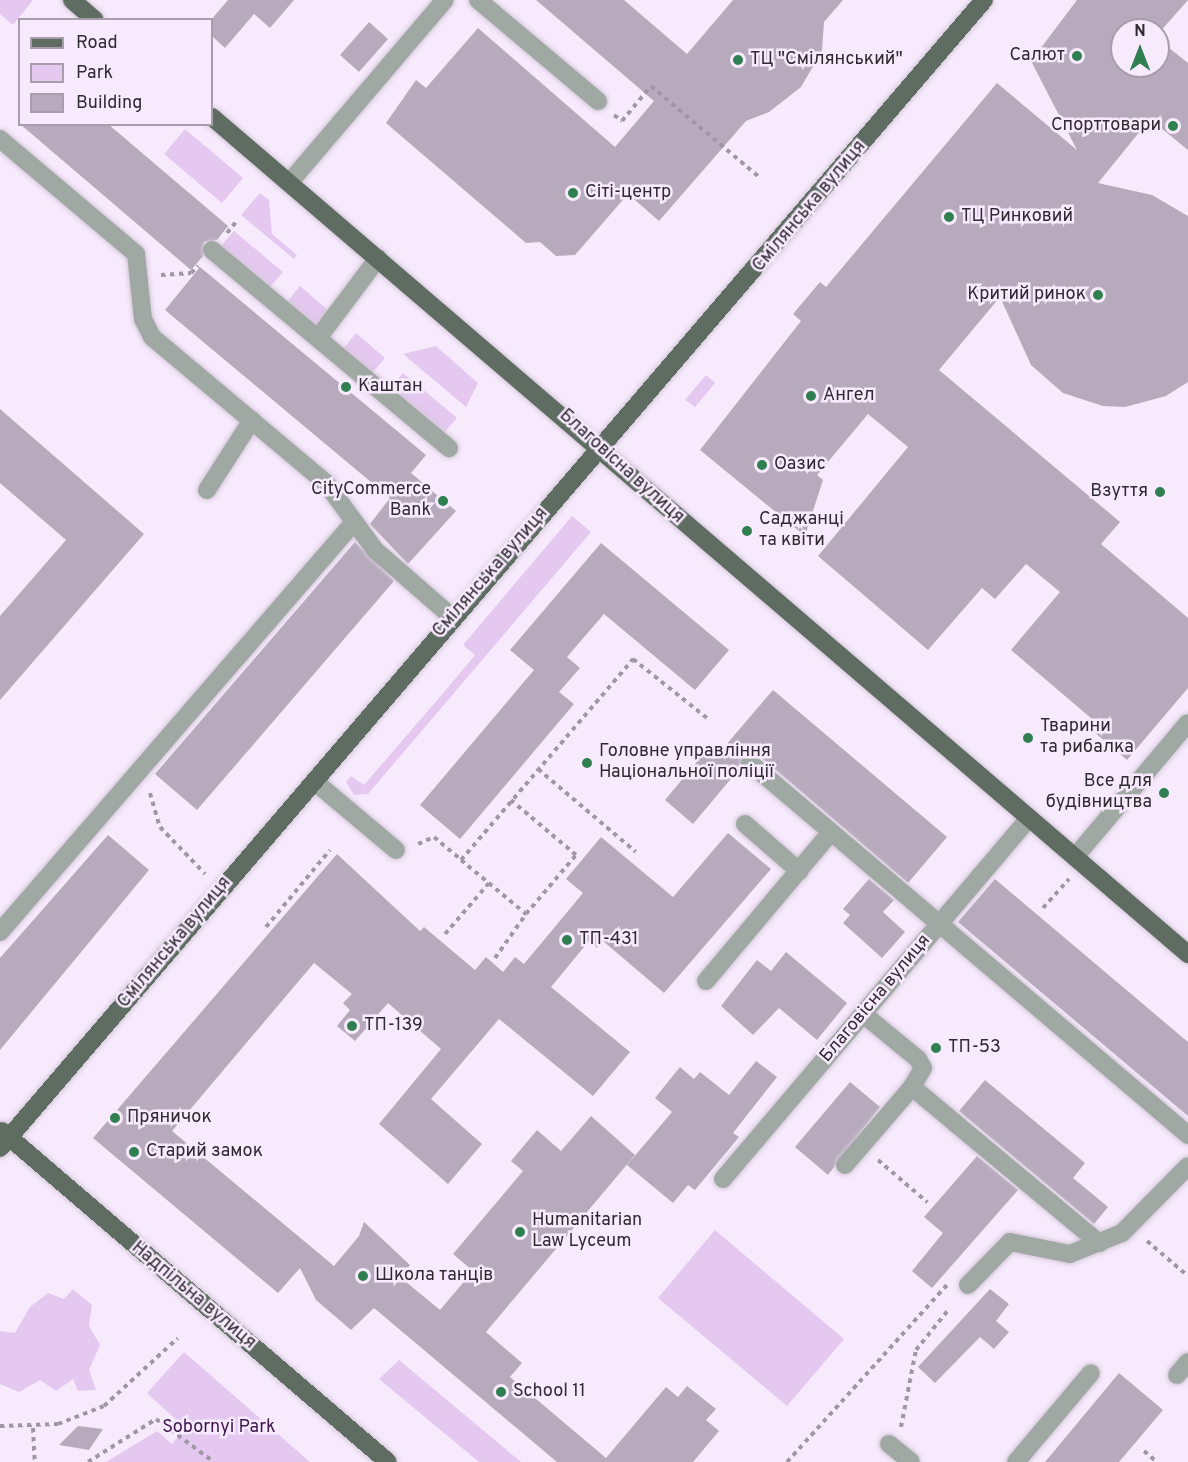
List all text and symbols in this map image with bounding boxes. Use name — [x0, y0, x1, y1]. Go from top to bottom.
legend — [18, 18, 213, 126]
north arrow — [1110, 18, 1170, 78]
text: N — [1134, 22, 1146, 42]
text: Road — [76, 32, 118, 55]
place label: Салют — [1009, 45, 1065, 67]
place label: ТЦ "Смілянський" — [750, 49, 903, 71]
marker: Салют — [1070, 49, 1084, 63]
marker: ТЦ "Смілянський" — [731, 53, 745, 67]
text: Park — [76, 62, 113, 85]
text: Building — [76, 92, 142, 115]
place label: Спорттовари — [1051, 115, 1161, 137]
marker: Спорттовари — [1166, 119, 1180, 133]
street label: Смілянська вулиця — [749, 137, 871, 277]
place label: Сіті-центр — [585, 182, 671, 204]
marker: Сіті-центр — [566, 186, 580, 200]
place label: ТЦ Ринковий — [961, 206, 1073, 228]
marker: ТЦ Ринковий — [942, 210, 956, 224]
place label: Критий ринок — [967, 284, 1086, 306]
marker: Критий ринок — [1091, 288, 1105, 302]
place label: Каштан — [358, 376, 423, 398]
marker: Каштан — [339, 380, 353, 394]
place label: Ангел — [823, 385, 874, 407]
marker: Ангел — [804, 389, 818, 403]
street label: Благовісна вулиця — [554, 405, 688, 529]
place label: Оазис — [774, 454, 826, 476]
marker: Оазис — [755, 458, 769, 472]
place label: CityCommerce Bank — [311, 480, 431, 522]
place label: Взуття — [1090, 481, 1148, 503]
marker: Взуття — [1153, 485, 1167, 499]
marker: CityCommerce Bank — [436, 494, 450, 508]
street label: Смілянська вулиця — [429, 504, 553, 642]
place label: Саджанці та квіти — [759, 510, 844, 552]
marker: Саджанці та квіти — [740, 524, 754, 538]
place label: Тварини та рибалка — [1040, 717, 1134, 760]
marker: Тварини та рибалка — [1021, 731, 1035, 745]
place label: Головне управління Національної поліції — [599, 742, 774, 784]
marker: Головне управління Національної поліції — [580, 756, 594, 770]
place label: Все для будівництва — [1046, 772, 1152, 814]
marker: Все для будівництва — [1157, 786, 1171, 800]
street label: Смілянська вулиця — [114, 873, 236, 1013]
place label: ТП-431 — [579, 929, 639, 951]
street label: Благовісна вулиця — [816, 931, 936, 1067]
marker: ТП-431 — [560, 933, 574, 947]
place label: ТП-139 — [364, 1015, 423, 1037]
marker: ТП-139 — [345, 1019, 359, 1033]
place label: ТП-53 — [948, 1037, 1001, 1059]
marker: ТП-53 — [929, 1041, 943, 1055]
place label: Пряничок — [127, 1107, 212, 1129]
marker: Пряничок — [108, 1111, 122, 1125]
place label: Старий замок — [146, 1141, 263, 1163]
marker: Старий замок — [127, 1145, 141, 1159]
place label: Humanitarian Law Lyceum — [532, 1211, 642, 1254]
marker: Humanitarian Law Lyceum — [513, 1225, 527, 1239]
street label: Надпільна вулиця — [126, 1238, 260, 1354]
place label: Школа танців — [375, 1265, 493, 1287]
marker: Школа танців — [356, 1269, 370, 1283]
place label: School 11 — [513, 1381, 586, 1403]
marker: School 11 — [494, 1385, 508, 1399]
park label: Sobornyi Park — [162, 1417, 276, 1439]

